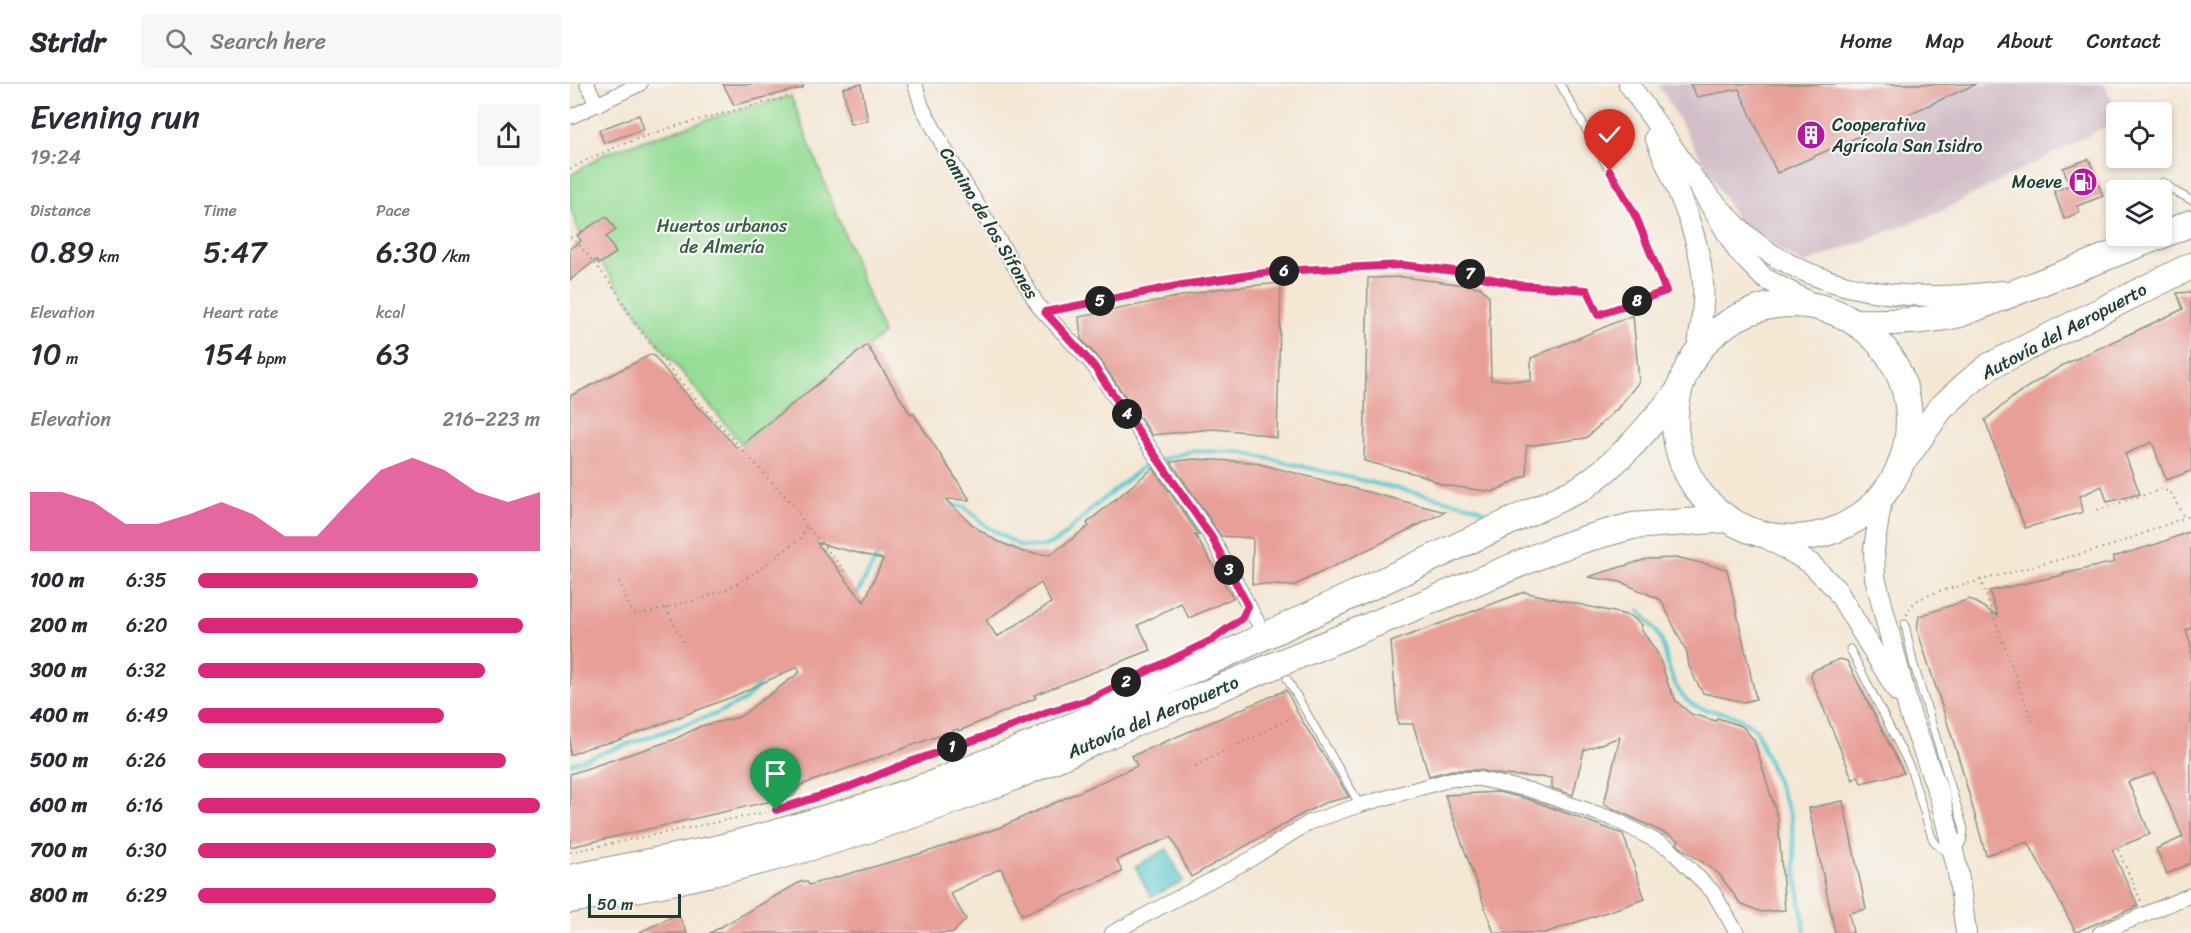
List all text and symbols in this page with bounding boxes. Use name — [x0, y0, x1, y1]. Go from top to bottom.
search box — [141, 14, 561, 68]
text: Stridr — [30, 17, 105, 66]
text: Search here — [210, 22, 326, 61]
text: Home — [1840, 22, 1892, 60]
text: Map — [1925, 22, 1964, 60]
text: About — [1997, 22, 2054, 60]
text: Contact — [2087, 22, 2161, 60]
icon: search — [162, 25, 195, 58]
text: Evening run — [30, 88, 200, 146]
map controls — [2106, 102, 2172, 246]
button: locate — [2106, 102, 2172, 168]
button: share — [477, 104, 540, 167]
pin — [1584, 109, 1635, 171]
place label: Cooperativa Agrícola San Isidro — [1831, 109, 1982, 162]
icon: check — [1593, 118, 1626, 151]
building icon: Cooperativa Agrícola San Isidro — [1795, 119, 1827, 151]
text: 19:24 — [30, 140, 81, 175]
street label: Camino de los Sifones — [931, 140, 1048, 306]
place label: Moeve — [2012, 166, 2062, 198]
fuel station icon: Moeve — [2067, 166, 2099, 198]
button: layers — [2106, 180, 2172, 246]
text: Distance — [30, 196, 91, 225]
text: Time — [203, 196, 237, 225]
text: Pace — [376, 196, 410, 225]
park label: Huertos urbanos de Almería — [657, 210, 788, 263]
text: 0.89 — [30, 225, 95, 279]
text: 5:47 — [203, 225, 266, 279]
text: 6:30 — [376, 225, 438, 279]
text: km — [95, 242, 119, 271]
text: /km — [438, 242, 470, 271]
pin: 6 — [1269, 256, 1299, 286]
text: 6 — [1279, 256, 1289, 285]
pin: 7 — [1455, 259, 1485, 289]
text: 7 — [1465, 259, 1475, 288]
street label: Autovía del Aeropuerto — [1974, 274, 2153, 389]
pin: 5 — [1085, 286, 1115, 316]
text: 5 — [1095, 286, 1105, 315]
pin: 8 — [1622, 286, 1652, 316]
text: 8 — [1632, 286, 1642, 315]
text: Elevation — [30, 298, 95, 327]
text: Heart rate — [203, 298, 278, 327]
text: kcal — [376, 298, 405, 327]
text: 10 — [30, 327, 62, 381]
text: 154 — [203, 327, 253, 381]
text: 63 — [376, 327, 410, 381]
text: m — [62, 344, 78, 373]
text: bpm — [253, 344, 287, 373]
pin: 4 — [1112, 399, 1142, 429]
text: 4 — [1122, 399, 1132, 428]
text: Elevation — [30, 402, 111, 437]
text: 216–223 m — [443, 402, 540, 437]
pin: 3 — [1214, 555, 1244, 585]
text: 3 — [1225, 555, 1233, 584]
text: 100 m — [30, 563, 84, 598]
text: 6:35 — [126, 563, 167, 598]
text: 200 m — [30, 608, 87, 643]
text: 6:20 — [126, 608, 168, 643]
text: 300 m — [30, 653, 87, 688]
text: 6:32 — [126, 653, 166, 688]
street label: Autovía del Aeropuerto — [1061, 666, 1244, 768]
pin: 2 — [1111, 667, 1141, 697]
text: 2 — [1121, 667, 1131, 696]
text: 400 m — [30, 698, 88, 733]
text: 6:49 — [126, 698, 168, 733]
pin: 1 — [937, 732, 967, 762]
text: 1 — [949, 732, 955, 761]
text: 500 m — [30, 743, 88, 778]
text: 6:26 — [126, 743, 166, 778]
pin — [750, 748, 801, 810]
icon: arrive — [759, 757, 792, 790]
text: 600 m — [30, 788, 87, 823]
text: 6:16 — [126, 788, 163, 823]
text: 700 m — [30, 833, 87, 868]
text: 6:30 — [126, 833, 167, 868]
text: 800 m — [30, 878, 88, 913]
text: 6:29 — [126, 878, 167, 913]
text: 50 m — [597, 890, 633, 919]
scale bar — [588, 891, 681, 918]

